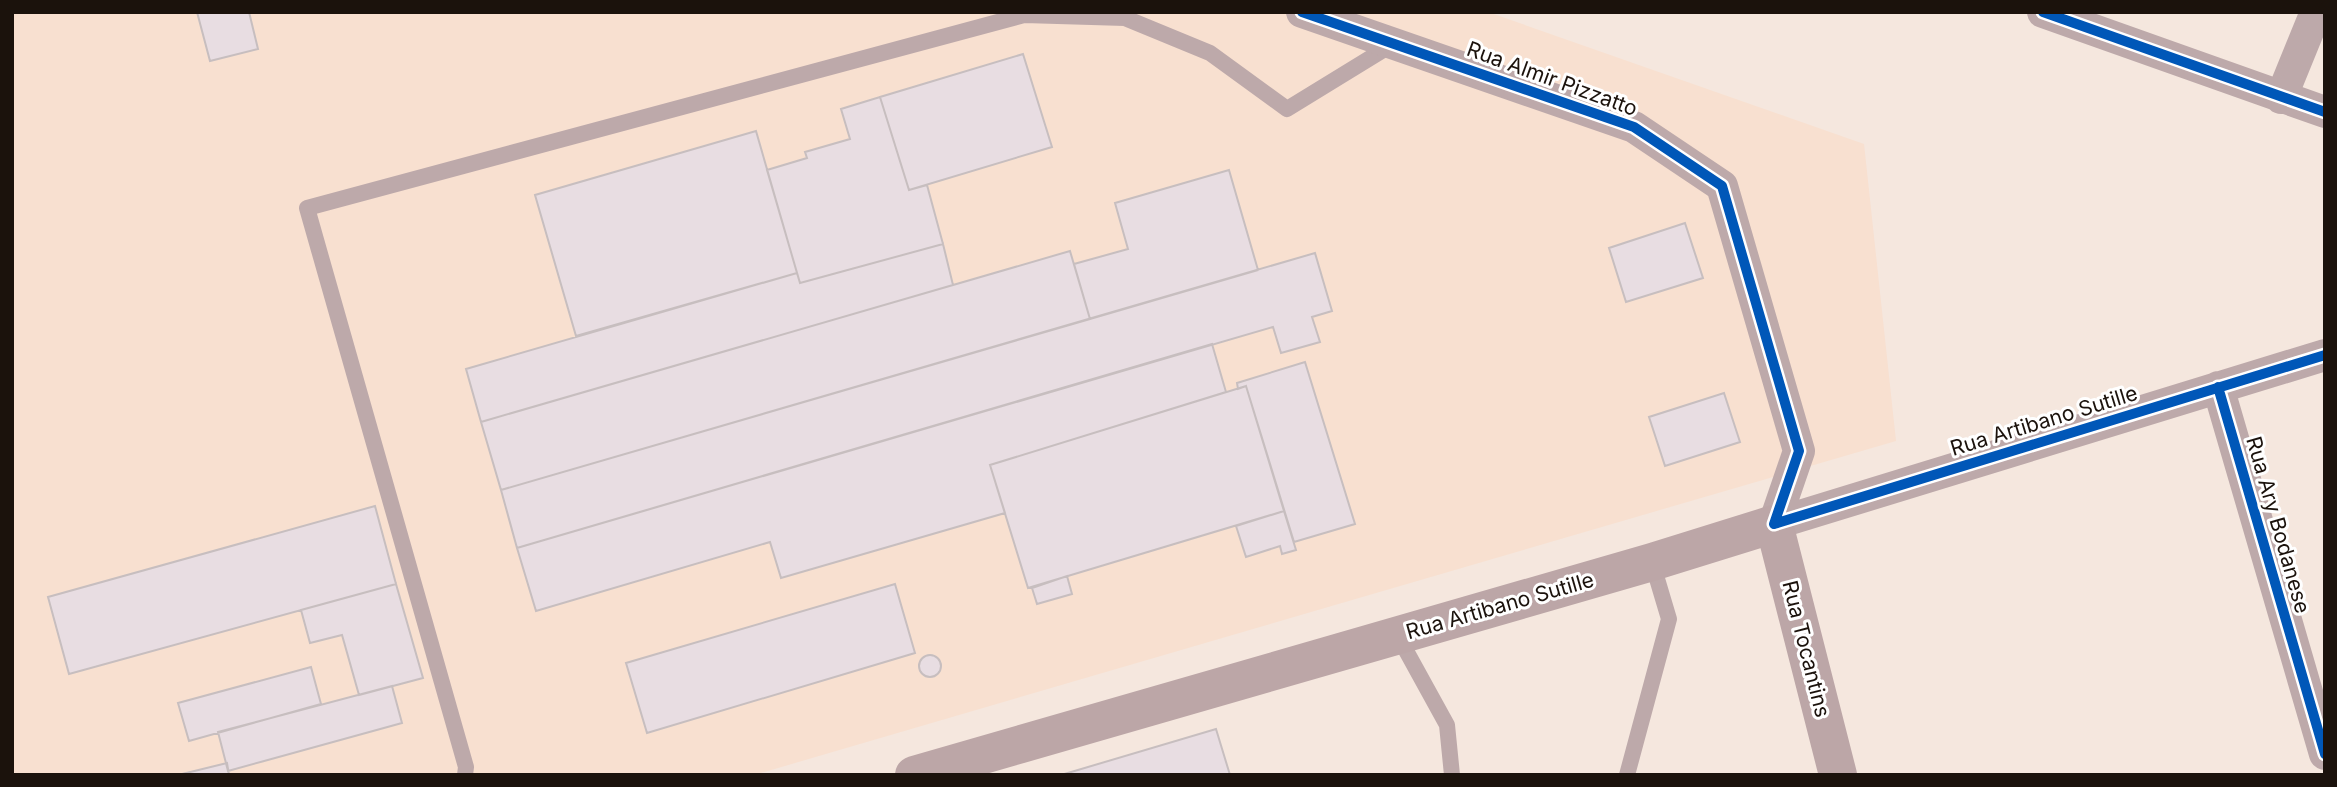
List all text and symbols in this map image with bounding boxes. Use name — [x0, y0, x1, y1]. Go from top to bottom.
street label: Rua Almir Pizzatto — [1464, 36, 1641, 121]
street label: Rua Artibano Sutille — [1947, 380, 2140, 461]
street label: Rua Ary Bodanese — [2241, 433, 2316, 616]
street label: Rua Artibano Sutille — [1403, 567, 1597, 644]
street label: Rua Tocantins — [1777, 578, 1836, 720]

